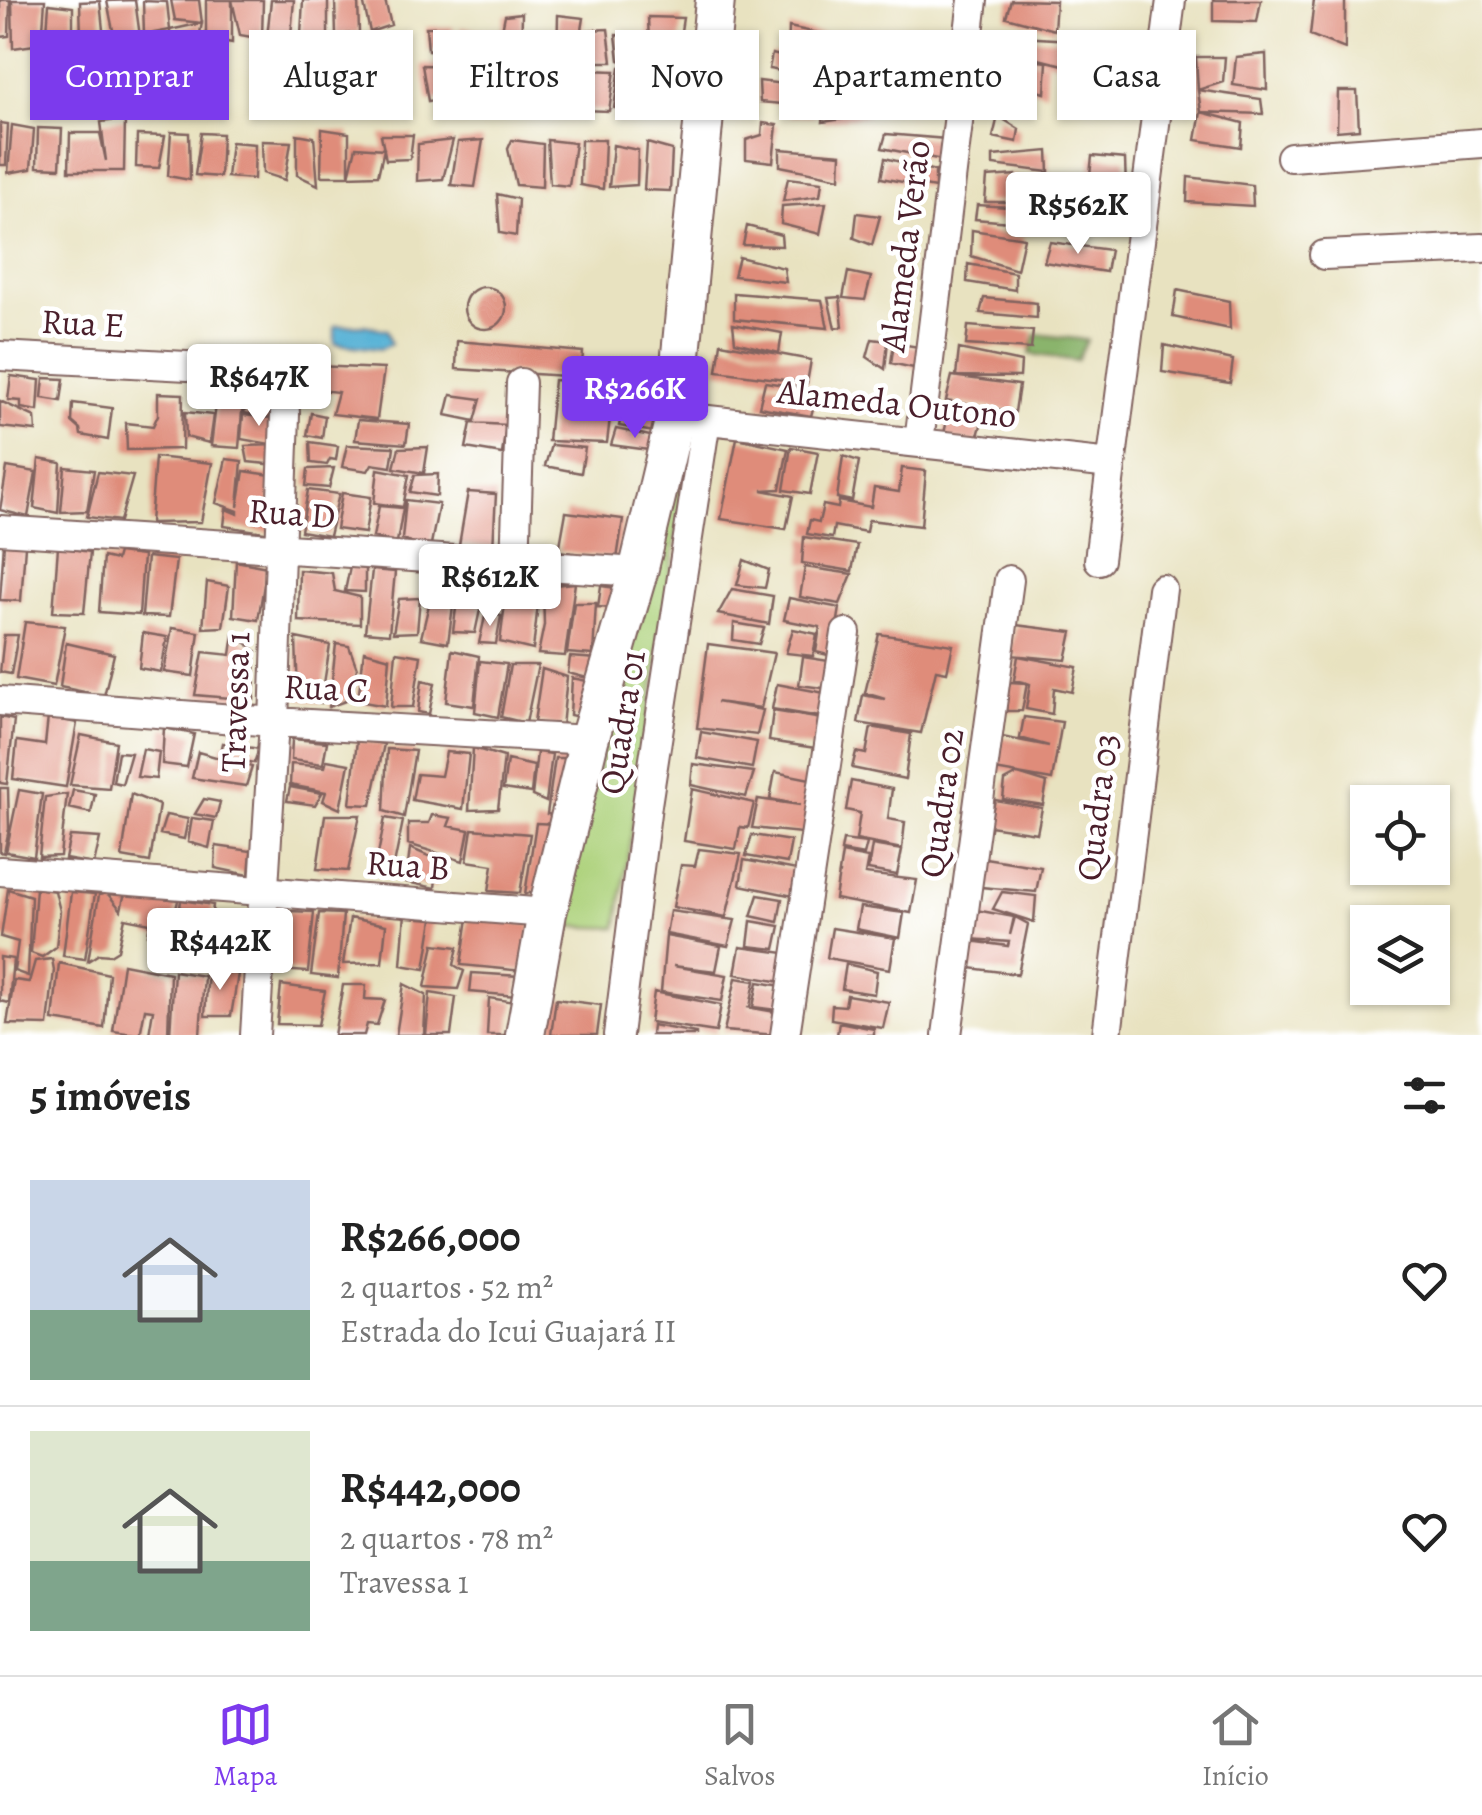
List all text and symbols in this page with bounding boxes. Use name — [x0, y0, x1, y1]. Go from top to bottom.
chip: Comprar — [30, 30, 229, 120]
chip: Alugar — [249, 30, 413, 120]
chip: Filtros — [433, 30, 595, 120]
chip: Novo — [615, 30, 759, 120]
chip: Apartamento — [779, 30, 1037, 120]
chip: Casa — [1057, 30, 1196, 120]
street label: Alameda Verão — [868, 138, 942, 355]
pin: R$562K — [997, 172, 1159, 257]
text: R$562K — [1028, 182, 1128, 226]
street label: Rua E — [40, 297, 126, 349]
pin: R$647K — [178, 344, 340, 429]
text: R$647K — [209, 354, 309, 398]
pin: R$266K — [554, 356, 716, 441]
text: R$266K — [584, 366, 686, 410]
street label: Alameda Outono — [774, 366, 1019, 439]
street label: Rua D — [247, 486, 337, 540]
pin: R$612K — [409, 544, 571, 629]
text: R$612K — [441, 554, 539, 598]
street label: Travessa 1 — [209, 631, 261, 773]
street label: Quadra 01 — [587, 646, 657, 798]
street label: Rua C — [283, 662, 369, 714]
street label: Quadra 02 — [907, 725, 975, 881]
street label: Quadra 03 — [1064, 731, 1130, 883]
map controls — [1350, 785, 1450, 1005]
button: locate — [1350, 785, 1450, 885]
street label: Rua B — [365, 838, 451, 892]
button: layers — [1350, 905, 1450, 1005]
pin: R$442K — [139, 908, 301, 993]
text: R$442K — [169, 918, 271, 962]
text: 5 imóveis — [30, 1067, 191, 1124]
icon: filters — [1397, 1068, 1452, 1123]
text: R$266,000 — [340, 1208, 521, 1265]
icon: home — [110, 1220, 230, 1340]
icon: heart — [1397, 1253, 1452, 1308]
text: 2 quartos · 52 m² — [340, 1265, 553, 1309]
text: Estrada do Icui Guajará II — [340, 1309, 676, 1353]
text: R$442,000 — [340, 1459, 521, 1516]
icon: home — [110, 1471, 230, 1591]
icon: heart — [1397, 1504, 1452, 1559]
text: 2 quartos · 78 m² — [340, 1516, 553, 1560]
text: Travessa 1 — [340, 1560, 469, 1604]
tab: Mapa — [213, 1697, 278, 1795]
tab: Salvos — [704, 1697, 775, 1795]
tab: Início — [1202, 1697, 1269, 1795]

